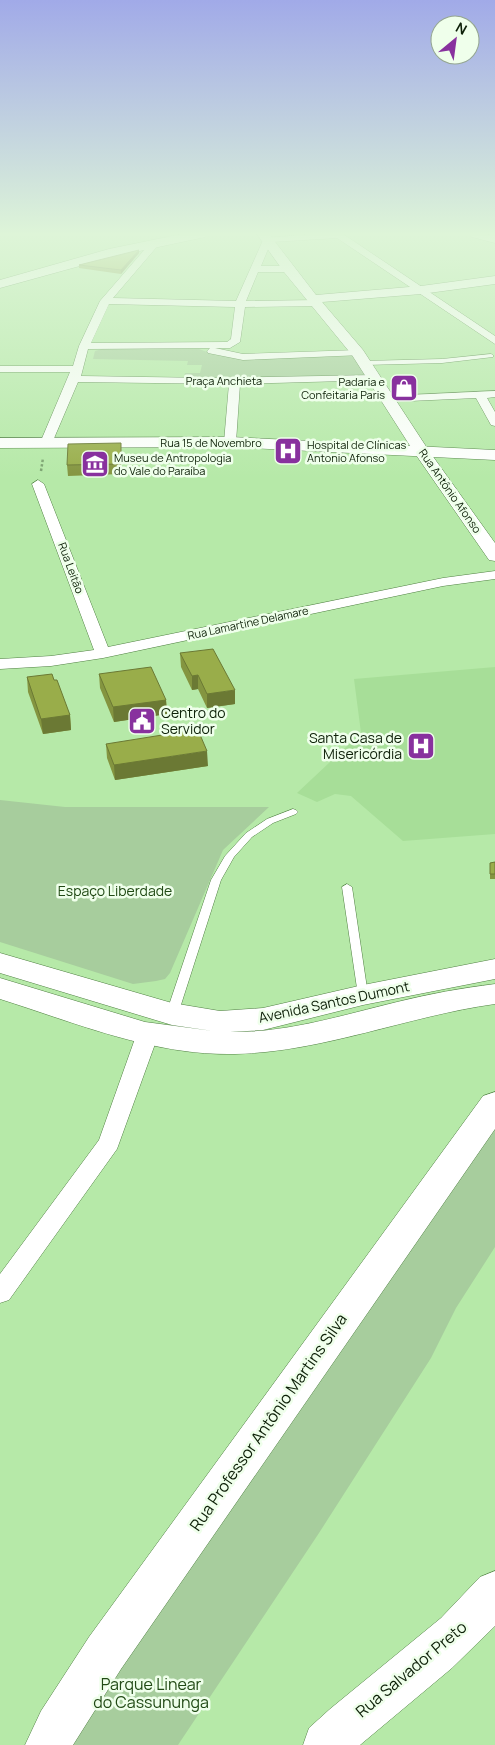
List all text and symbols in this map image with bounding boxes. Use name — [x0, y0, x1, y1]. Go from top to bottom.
north arrow — [430, 15, 480, 65]
text: N — [453, 17, 471, 39]
street label: Praça Anchieta — [186, 373, 262, 388]
shop icon: Padaria e Confeitaria Paris — [389, 373, 419, 403]
place label: Padaria e Confeitaria Paris — [301, 374, 386, 402]
street label: Rua 15 de Novembro — [160, 435, 262, 450]
hospital icon: Hospital de Clínicas Antonio Afonso — [273, 436, 303, 466]
place label: Hospital de Clínicas Antonio Afonso — [307, 437, 407, 465]
street label: Rua Antônio Afonso — [416, 446, 485, 536]
museum icon: Museu de Antropologia do Vale do Paraíba — [80, 449, 110, 479]
place label: Museu de Antropologia do Vale do Paraíba — [114, 450, 231, 478]
street label: Rua Leitão — [55, 540, 88, 596]
street label: Rua Lamartine Delamare — [186, 602, 310, 643]
place label: Centro do Servidor — [161, 703, 225, 738]
public building icon: Centro do Servidor — [127, 706, 157, 736]
place label: Santa Casa de Misericórdia — [309, 728, 402, 763]
hospital icon: Santa Casa de Misericórdia — [406, 731, 436, 761]
park label: Espaço Liberdade — [58, 881, 172, 900]
street label: Avenida Santos Dumont — [257, 976, 411, 1027]
street label: Rua Professor Antônio Martins Silva — [184, 1309, 352, 1535]
street label: Rua Salvador Preto — [351, 1616, 471, 1722]
park label: Parque Linear do Cassununga — [93, 1673, 209, 1713]

